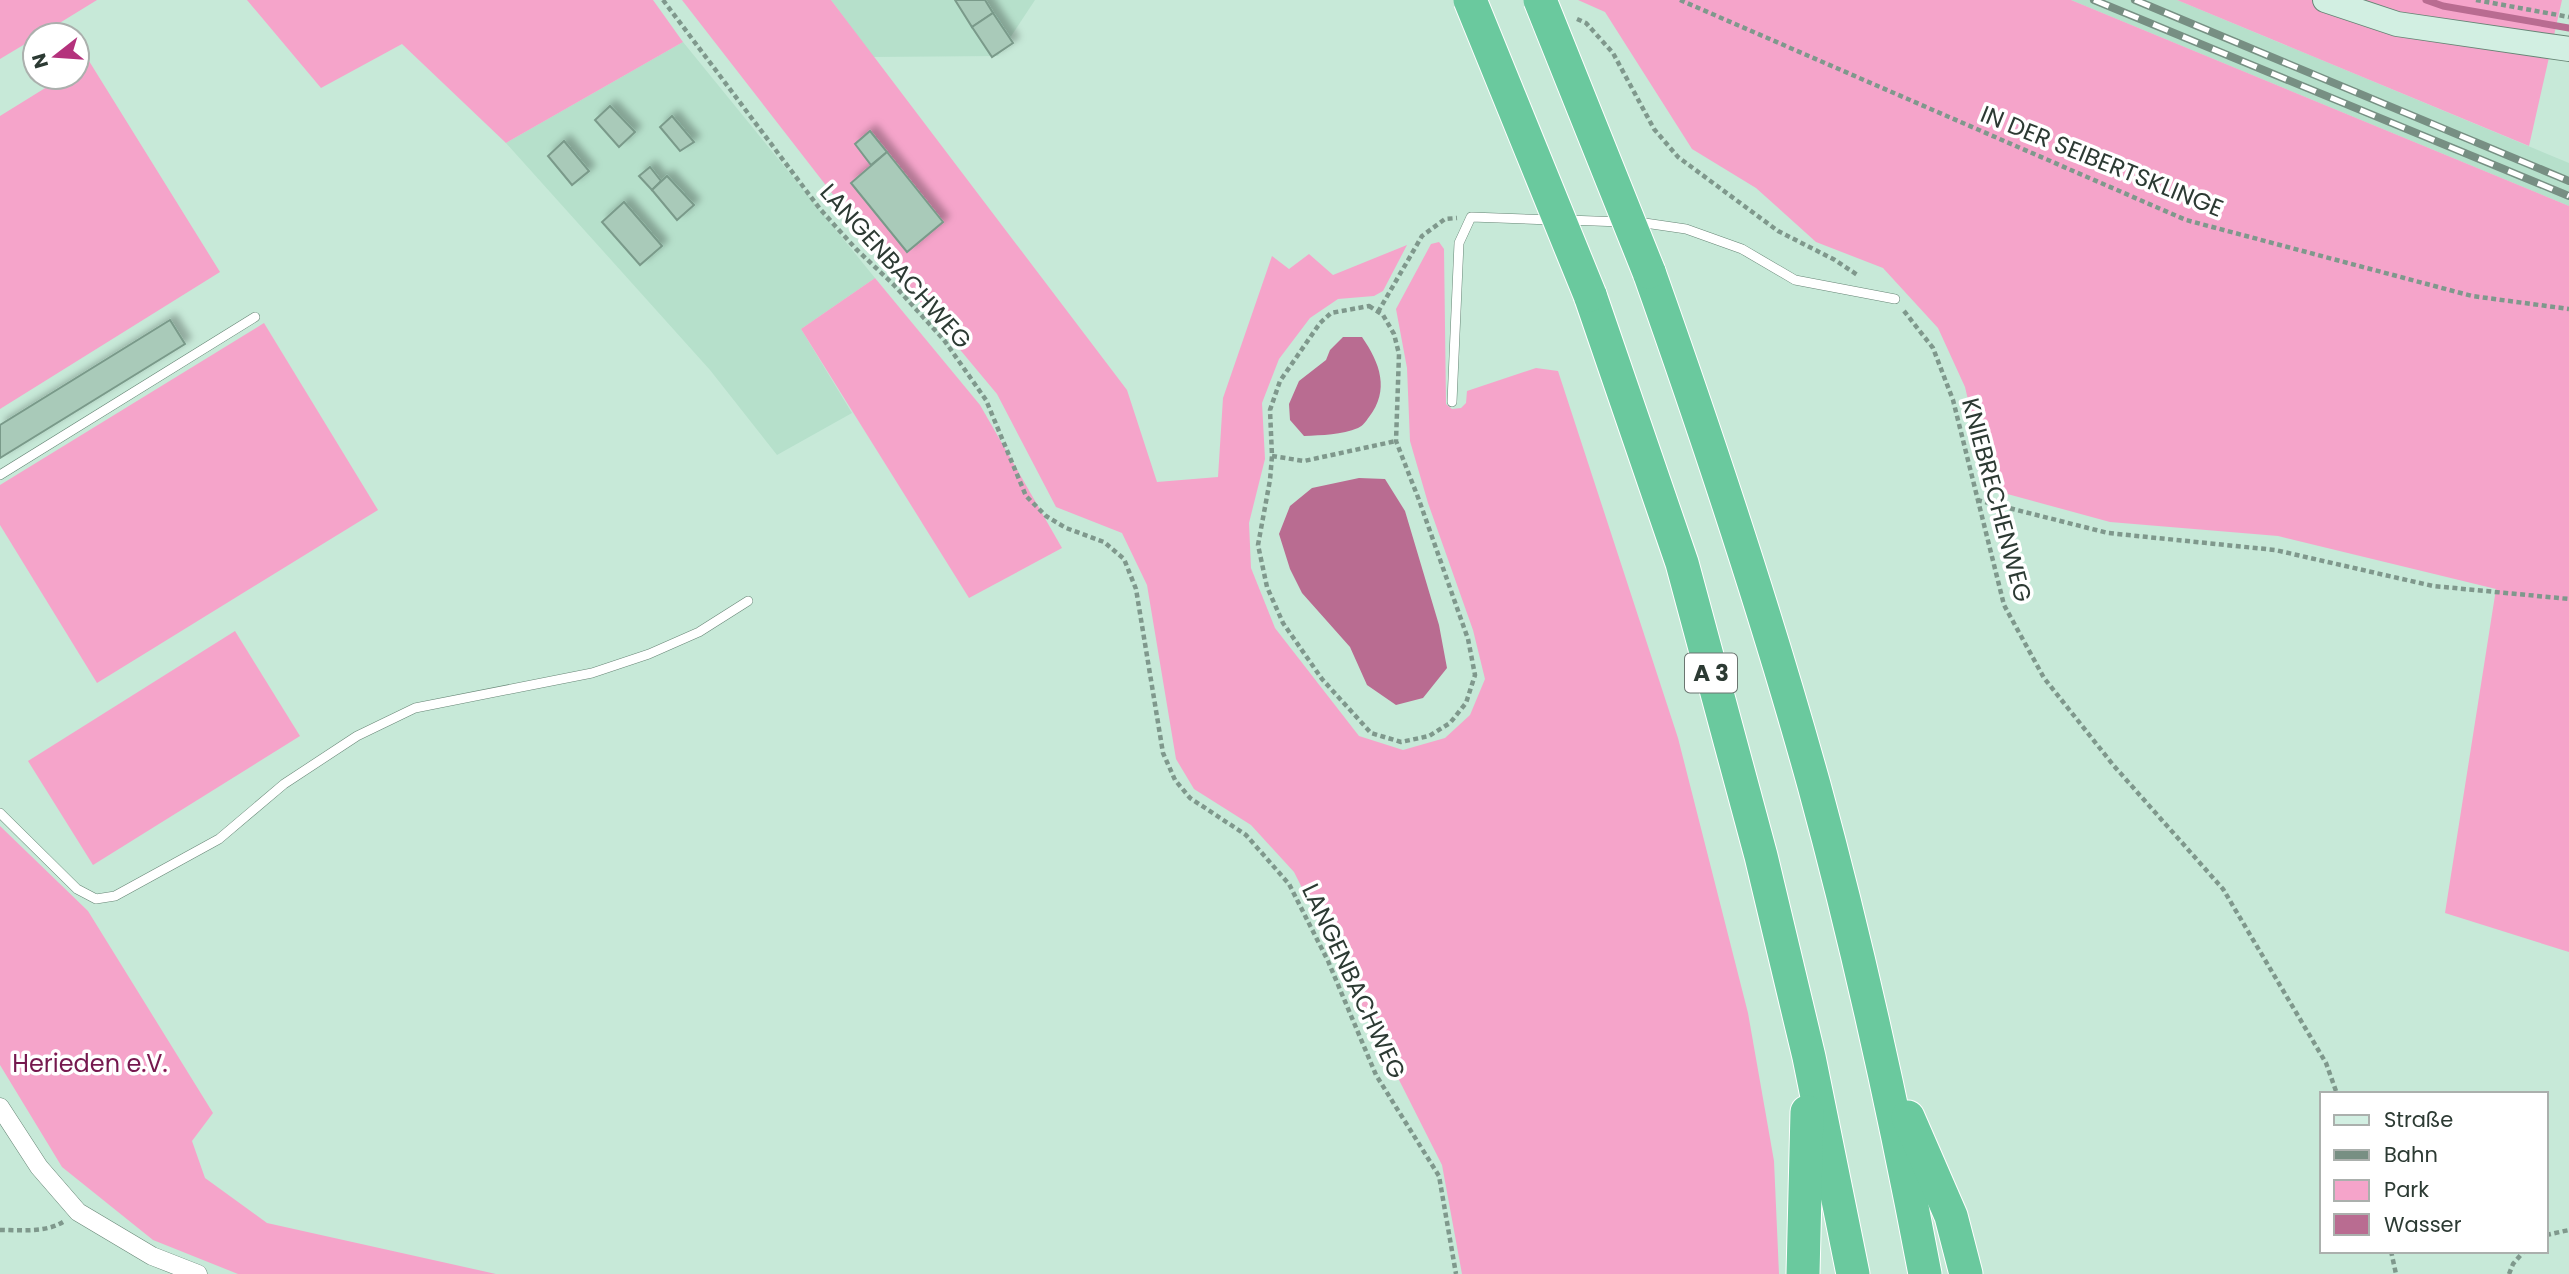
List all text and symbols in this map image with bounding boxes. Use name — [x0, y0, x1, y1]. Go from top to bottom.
north arrow — [21, 21, 91, 91]
text: N — [25, 50, 55, 72]
street label: IN DER SEIBERTSKLINGE — [1976, 97, 2228, 225]
street label: LANGENBACHWEG — [813, 176, 979, 356]
street label: KNIEBRECHENWEG — [1954, 394, 2040, 606]
road number: A 3 — [1685, 653, 1737, 692]
street label: LANGENBACHWEG — [1294, 878, 1414, 1084]
park label: Herieden e.V. — [12, 1047, 168, 1080]
legend — [2320, 1092, 2548, 1253]
text: Straße — [2384, 1105, 2453, 1134]
text: Bahn — [2384, 1140, 2438, 1169]
text: Park — [2384, 1175, 2429, 1204]
text: Wasser — [2384, 1210, 2462, 1239]

